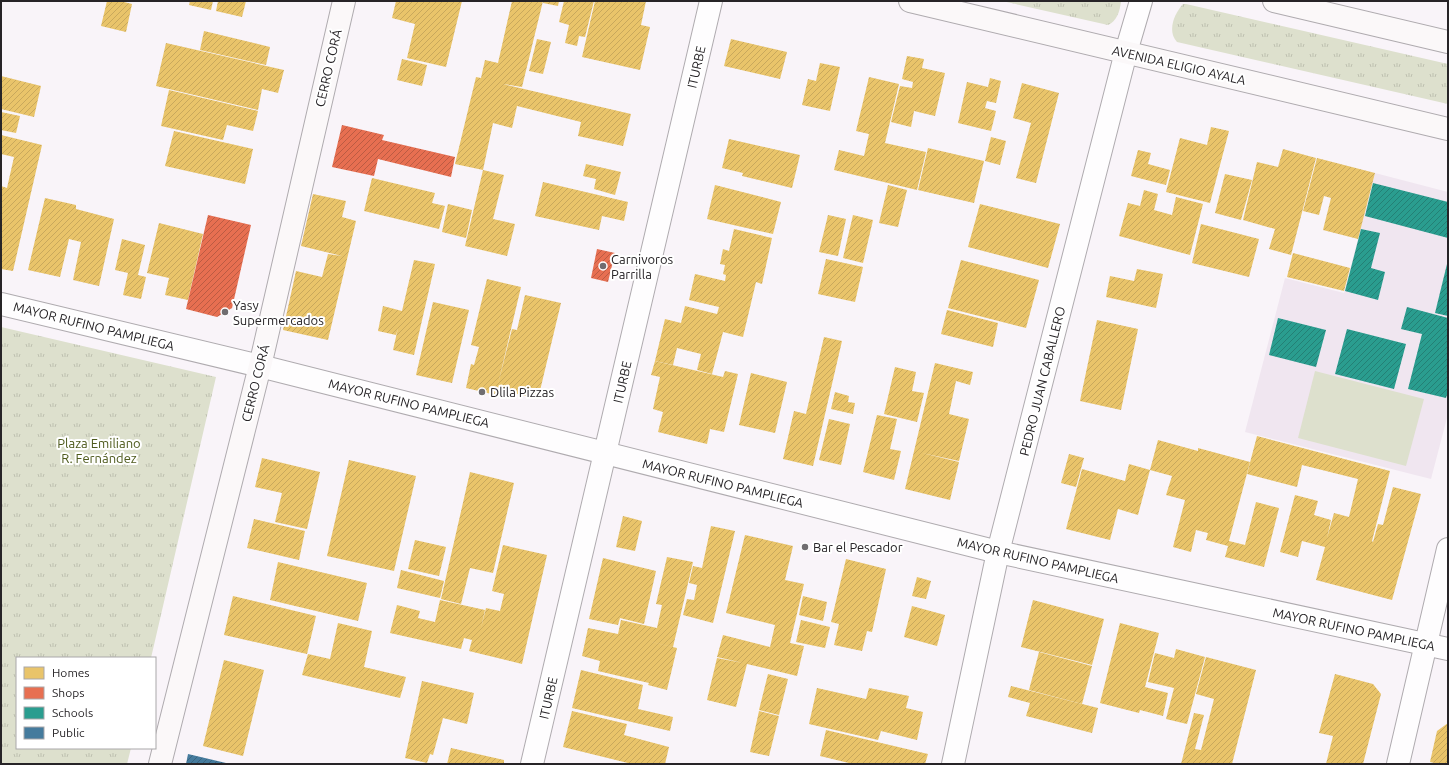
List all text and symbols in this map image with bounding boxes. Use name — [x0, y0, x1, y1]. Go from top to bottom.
street label: CERRO CORÁ — [311, 27, 344, 108]
street label: AVENIDA ELIGIO AYALA — [1111, 43, 1248, 87]
street label: ITURBE — [684, 44, 708, 90]
place label: Carnivoros Parrilla — [611, 252, 674, 281]
marker: Carnivoros Parrilla — [598, 261, 608, 271]
place label: Yasy Supermercados — [233, 298, 324, 327]
street label: MAYOR RUFINO PAMPLIEGA — [12, 299, 176, 353]
street label: PEDRO JUAN CABALLERO — [1017, 305, 1067, 457]
marker: Yasy Supermercados — [220, 307, 230, 317]
street label: CERRO CORÁ — [238, 342, 272, 423]
street label: ITURBE — [610, 359, 634, 405]
street label: MAYOR RUFINO PAMPLIEGA — [327, 376, 491, 430]
place label: Dlila Pizzas — [490, 385, 554, 399]
marker: Dlila Pizzas — [477, 387, 487, 397]
park label: Plaza Emiliano R. Fernández — [57, 436, 141, 465]
street label: MAYOR RUFINO PAMPLIEGA — [641, 456, 805, 510]
street label: MAYOR RUFINO PAMPLIEGA — [956, 535, 1121, 586]
place label: Bar el Pescador — [813, 540, 903, 554]
marker: Bar el Pescador — [800, 542, 810, 552]
street label: MAYOR RUFINO PAMPLIEGA — [1272, 605, 1437, 653]
legend — [16, 657, 156, 749]
text: Homes — [52, 666, 90, 679]
street label: ITURBE — [536, 675, 560, 721]
text: Shops — [52, 686, 84, 699]
text: Schools — [52, 706, 93, 719]
text: Public — [52, 726, 85, 739]

